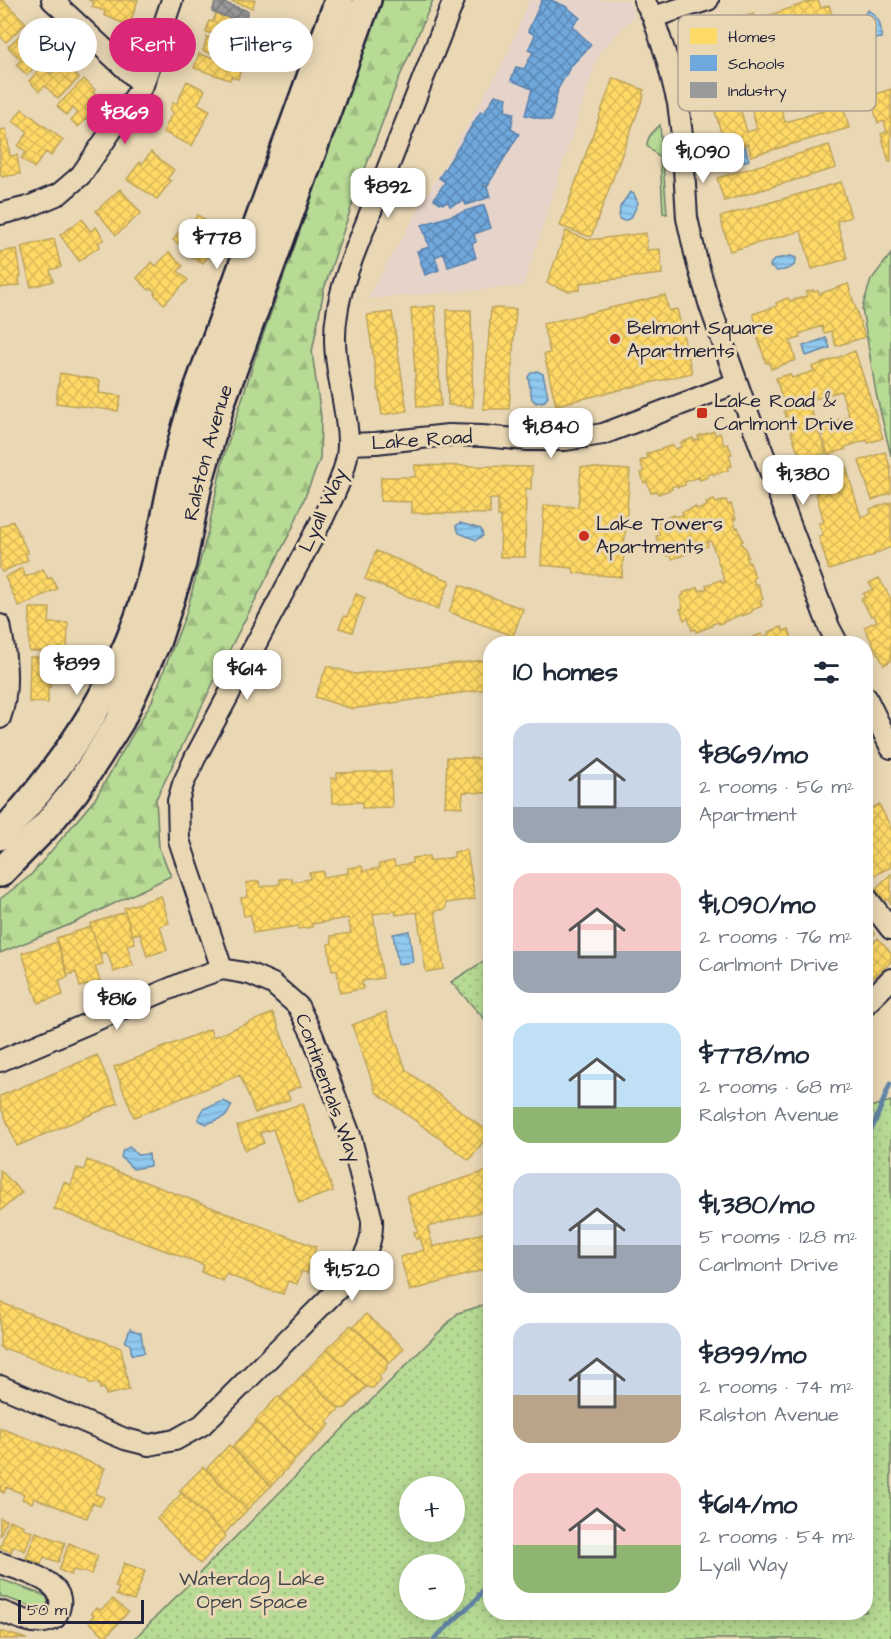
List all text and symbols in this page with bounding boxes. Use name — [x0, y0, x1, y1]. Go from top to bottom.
legend — [678, 15, 876, 111]
chip: Buy — [18, 18, 97, 72]
chip: Rent — [109, 18, 196, 72]
chip: Filters — [208, 18, 313, 72]
text: Homes — [728, 26, 776, 48]
text: Schools — [728, 53, 785, 75]
text: Industry — [728, 80, 787, 103]
pin: $869 — [89, 94, 161, 145]
text: $869 — [101, 99, 149, 127]
pin: $1,090 — [654, 133, 752, 184]
text: $1,090 — [676, 138, 730, 166]
pin: $892 — [352, 168, 424, 219]
text: $892 — [365, 173, 411, 201]
pin: $778 — [181, 219, 253, 270]
text: $778 — [193, 224, 241, 252]
place label: Belmont Square Apartments — [627, 314, 774, 365]
marker: Belmont Square Apartments — [608, 332, 622, 346]
street label: Ralston Avenue — [177, 380, 240, 523]
place label: Lake Road & Carlmont Drive — [714, 387, 854, 438]
marker: Lake Road & Carlmont Drive — [695, 406, 709, 420]
pin: $1,840 — [502, 408, 600, 459]
text: $1,840 — [523, 413, 579, 441]
street label: Lake Road — [371, 423, 473, 457]
pin: $1,380 — [754, 455, 852, 506]
text: $1,380 — [776, 460, 830, 488]
street label: Lyall Way — [292, 464, 355, 557]
place label: Lake Towers Apartments — [596, 510, 723, 561]
marker: Lake Towers Apartments — [577, 529, 591, 543]
pin: $899 — [41, 645, 113, 696]
text: $899 — [54, 650, 100, 678]
pin: $614 — [211, 650, 283, 701]
text: 10 homes — [513, 654, 618, 690]
text: $614 — [227, 655, 267, 683]
icon: filters — [810, 656, 843, 689]
text: $869/mo — [699, 737, 808, 773]
icon: home — [561, 747, 633, 819]
text: 2 rooms · 56 m² — [699, 773, 854, 801]
text: Apartment — [699, 801, 797, 829]
text: $1,090/mo — [699, 887, 816, 923]
icon: home — [561, 897, 633, 969]
text: 2 rooms · 76 m² — [699, 923, 852, 951]
text: Carlmont Drive — [699, 951, 839, 979]
pin: $816 — [81, 980, 153, 1031]
text: $816 — [97, 985, 137, 1013]
street label: Continentals Way — [287, 1010, 368, 1167]
text: $778/mo — [699, 1037, 809, 1073]
icon: home — [561, 1047, 633, 1119]
text: 2 rooms · 68 m² — [699, 1073, 853, 1101]
text: Ralston Avenue — [699, 1101, 839, 1129]
text: $1,380/mo — [699, 1187, 815, 1223]
icon: home — [561, 1197, 633, 1269]
text: 5 rooms · 128 m² — [699, 1223, 857, 1251]
pin: $1,520 — [303, 1251, 401, 1302]
text: Carlmont Drive — [699, 1251, 839, 1279]
text: $1,520 — [324, 1256, 380, 1284]
text: $899/mo — [699, 1337, 807, 1373]
icon: home — [561, 1347, 633, 1419]
text: 2 rooms · 74 m² — [699, 1373, 853, 1401]
text: Ralston Avenue — [699, 1401, 839, 1429]
map controls — [399, 1476, 465, 1620]
button: + — [399, 1476, 465, 1542]
text: $614/mo — [699, 1487, 798, 1523]
icon: home — [561, 1497, 633, 1569]
text: 2 rooms · 54 m² — [699, 1523, 855, 1551]
text: Lyall Way — [699, 1551, 788, 1579]
button: − — [399, 1554, 465, 1620]
park label: Waterdog Lake Open Space — [179, 1565, 325, 1616]
scale bar — [18, 1597, 144, 1624]
text: 50 m — [27, 1599, 67, 1621]

